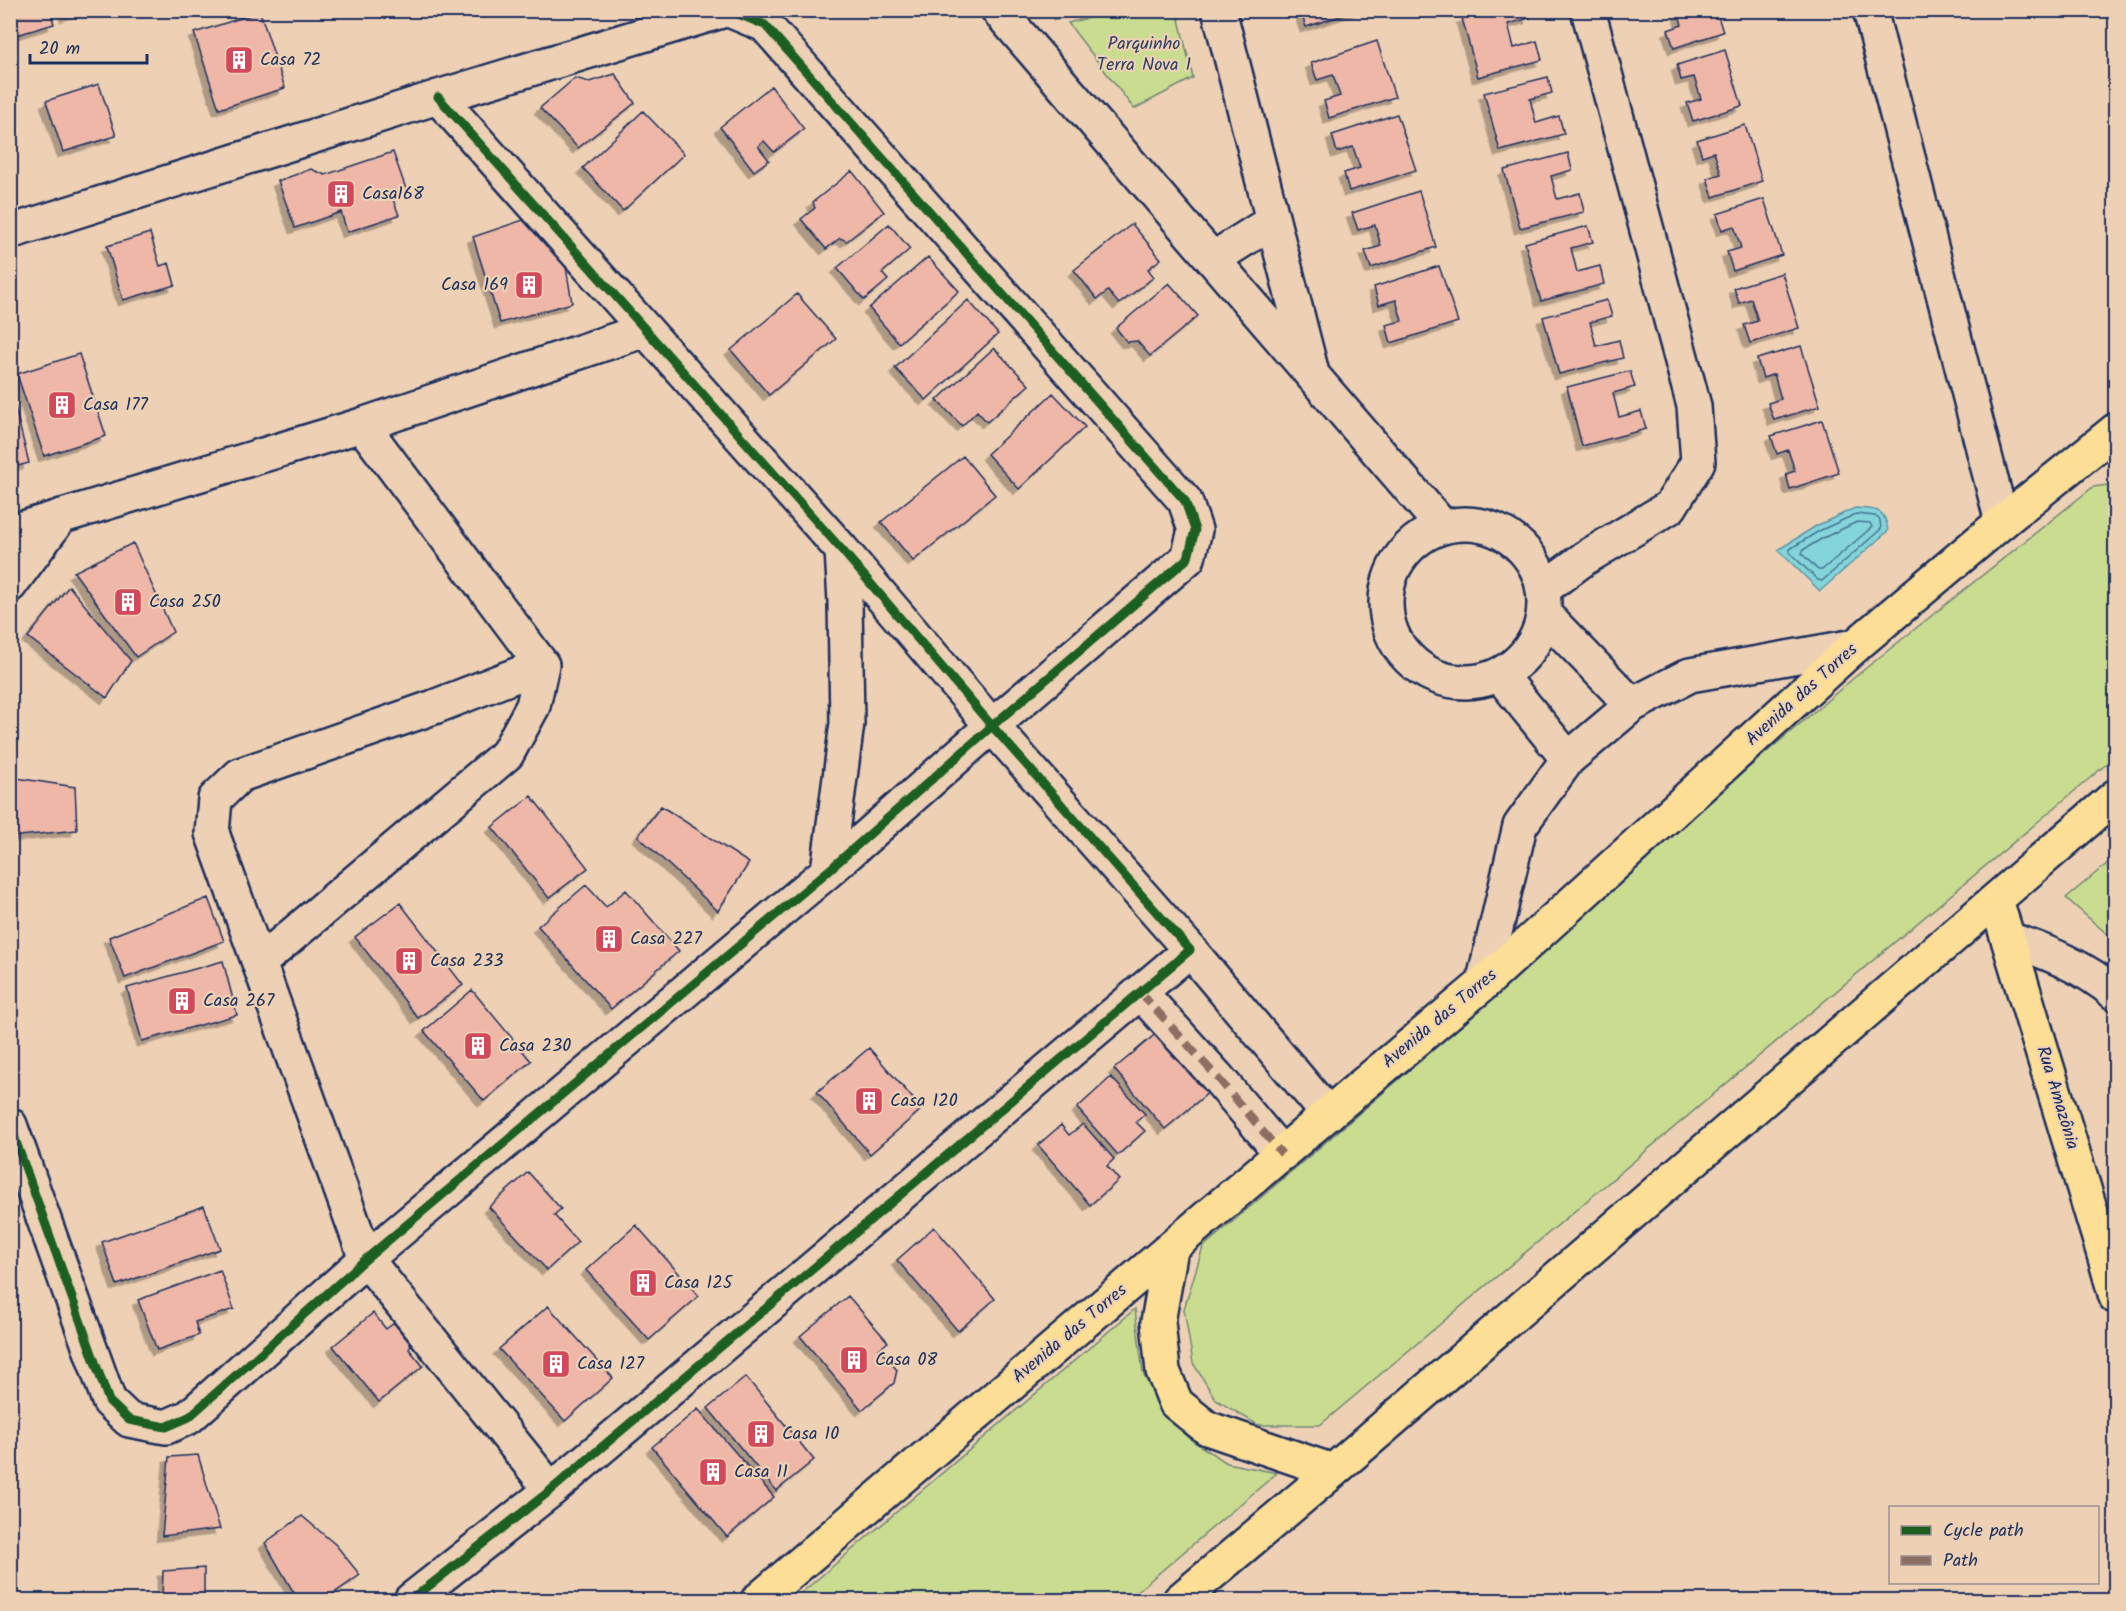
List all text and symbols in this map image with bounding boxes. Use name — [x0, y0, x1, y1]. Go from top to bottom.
scale bar — [30, 27, 147, 65]
park label: Parquinho Terra Nova 1 — [1097, 30, 1191, 80]
text: 20 m — [39, 35, 80, 64]
building icon: Casa 72 — [223, 44, 255, 76]
place label: Casa 72 — [260, 46, 321, 75]
building icon: Casa168 — [325, 178, 357, 210]
place label: Casa168 — [362, 180, 424, 209]
building icon: Casa 169 — [513, 269, 545, 301]
place label: Casa 169 — [441, 271, 508, 300]
building icon: Casa 177 — [46, 389, 78, 421]
place label: Casa 177 — [83, 391, 149, 420]
building icon: Casa 250 — [112, 586, 144, 618]
place label: Casa 250 — [149, 588, 221, 617]
street label: Avenida das Torres — [1739, 636, 1865, 754]
building icon: Casa 227 — [593, 923, 625, 955]
place label: Casa 227 — [630, 925, 702, 954]
building icon: Casa 233 — [393, 945, 425, 977]
place label: Casa 233 — [430, 947, 504, 976]
street label: Avenida das Torres — [1376, 962, 1504, 1076]
building icon: Casa 267 — [166, 985, 198, 1017]
place label: Casa 267 — [203, 987, 275, 1016]
building icon: Casa 230 — [462, 1030, 494, 1062]
place label: Casa 230 — [499, 1032, 571, 1061]
street label: Rua Amazônia — [2028, 1043, 2086, 1153]
building icon: Casa 120 — [853, 1085, 885, 1117]
place label: Casa 120 — [890, 1087, 958, 1116]
building icon: Casa 125 — [627, 1267, 659, 1299]
place label: Casa 125 — [664, 1269, 734, 1298]
street label: Avenida das Torres — [1006, 1277, 1134, 1391]
building icon: Casa 08 — [838, 1344, 870, 1376]
place label: Casa 08 — [875, 1346, 938, 1375]
building icon: Casa 127 — [540, 1348, 572, 1380]
place label: Casa 127 — [577, 1350, 645, 1379]
building icon: Casa 10 — [745, 1418, 777, 1450]
place label: Casa 10 — [782, 1420, 839, 1449]
building icon: Casa 11 — [697, 1456, 729, 1488]
place label: Casa 11 — [734, 1458, 788, 1487]
legend — [1889, 1506, 2099, 1584]
text: Cycle path — [1943, 1517, 2024, 1546]
text: Path — [1943, 1547, 1978, 1576]

